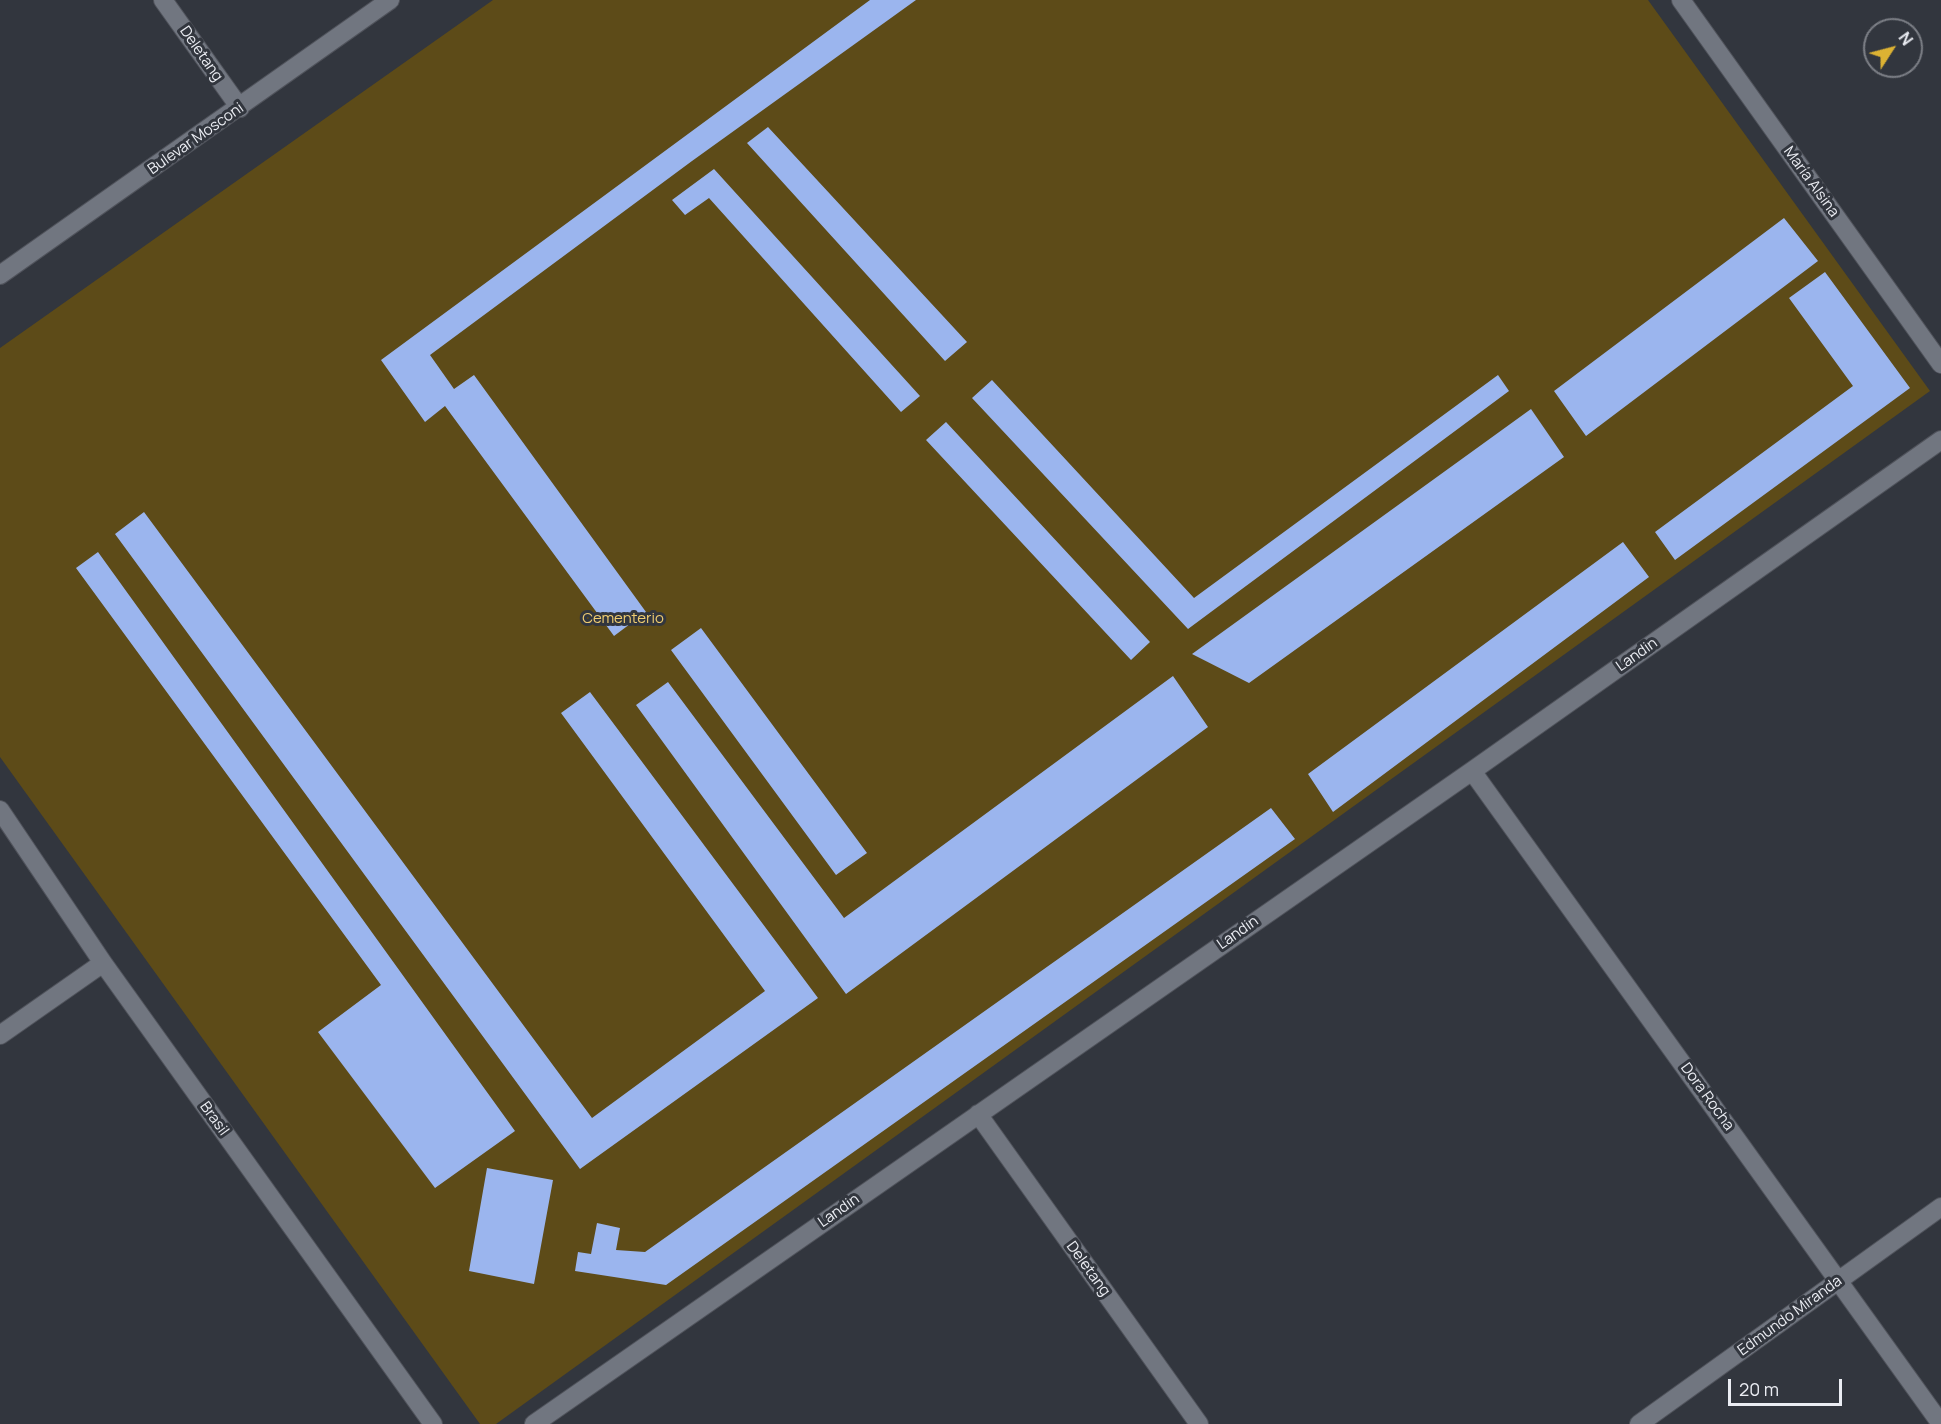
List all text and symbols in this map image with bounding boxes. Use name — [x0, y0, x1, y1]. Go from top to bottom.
north arrow — [1863, 18, 1923, 78]
street label: Deletang — [175, 23, 227, 85]
text: N — [1894, 27, 1918, 50]
street label: Bulevar Mosconi — [145, 99, 247, 179]
street label: María Alsina — [1779, 143, 1843, 221]
park label: Cementerio — [582, 610, 664, 628]
street label: Landin — [1613, 634, 1661, 676]
street label: Landin — [1214, 912, 1262, 954]
street label: Dora Rocha — [1676, 1060, 1738, 1134]
street label: Brasil — [196, 1099, 232, 1139]
street label: Landin — [815, 1190, 863, 1232]
street label: Deletang — [1062, 1238, 1114, 1300]
street label: Edmundo Miranda — [1734, 1272, 1846, 1360]
scale bar — [1731, 1367, 1845, 1405]
text: 20 m — [1739, 1377, 1779, 1401]

